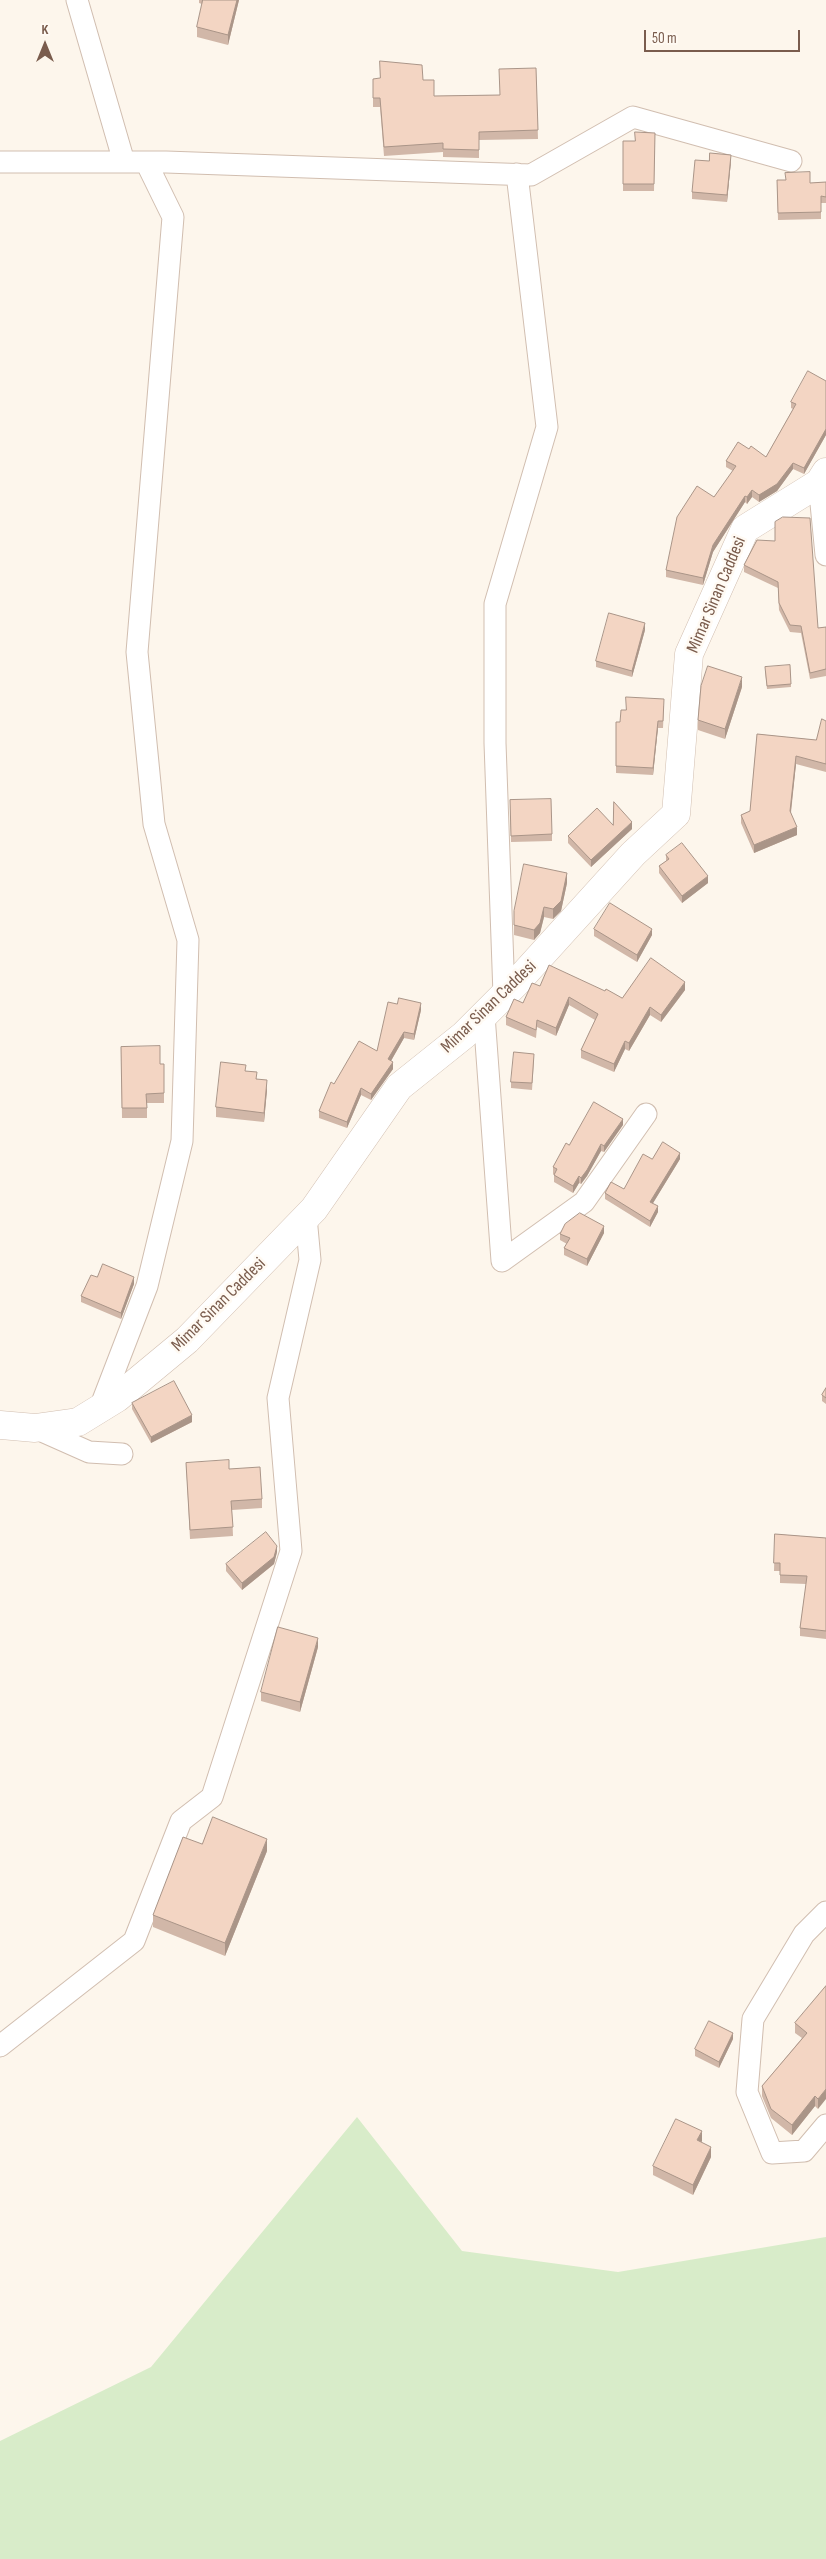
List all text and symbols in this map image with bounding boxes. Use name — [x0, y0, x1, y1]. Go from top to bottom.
north arrow — [20, 20, 70, 70]
scale bar — [646, 20, 802, 52]
text: K — [42, 21, 48, 38]
text: 50 m — [652, 29, 677, 48]
street label: Mimar Sinan Caddesi — [683, 534, 751, 656]
street label: Mimar Sinan Caddesi — [437, 956, 541, 1058]
street label: Mimar Sinan Caddesi — [167, 1253, 271, 1357]

